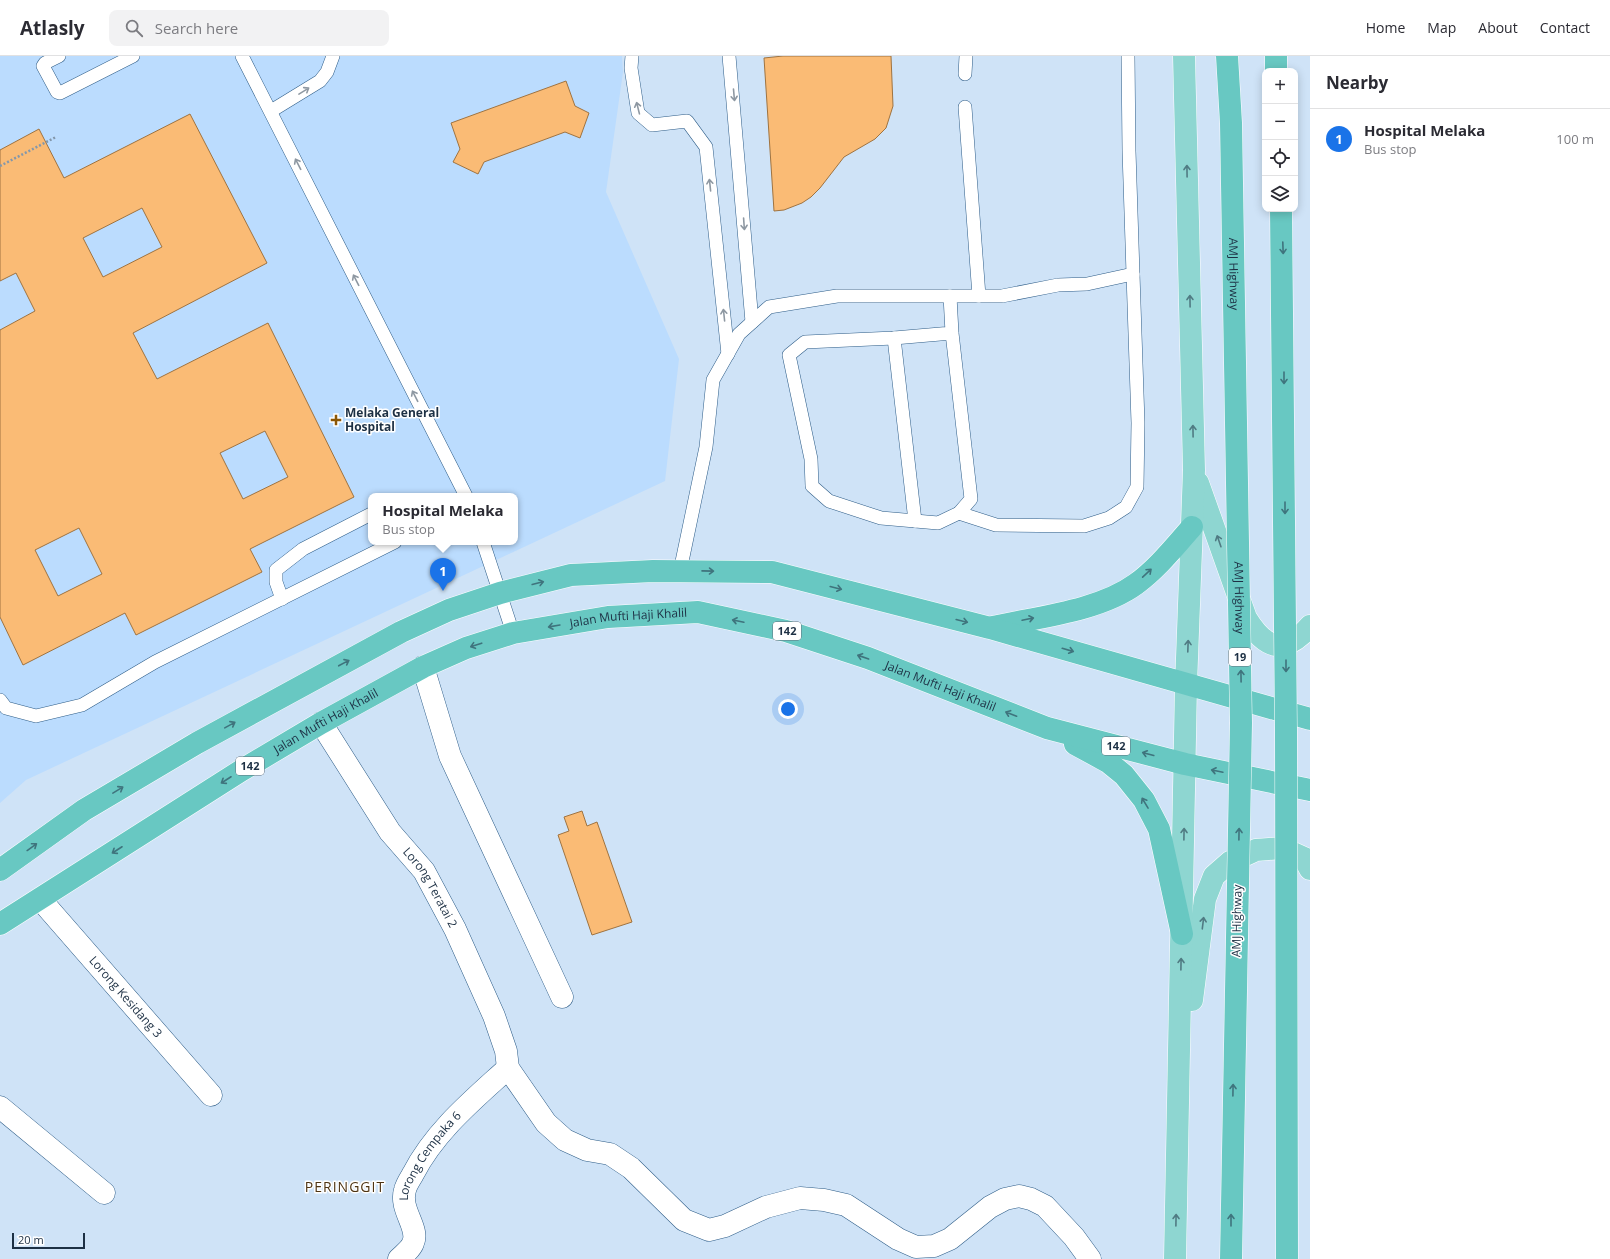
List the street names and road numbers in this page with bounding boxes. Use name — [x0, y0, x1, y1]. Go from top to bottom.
street label: AMJ Highway — [1225, 237, 1243, 311]
street label: AMJ Highway — [1230, 561, 1249, 635]
street label: Jalan Mufti Haji Khalil — [567, 604, 687, 631]
road number: 142 — [773, 622, 801, 640]
road number: 19 — [1229, 648, 1251, 666]
street label: Jalan Mufti Haji Khalil — [882, 656, 999, 715]
street label: Jalan Mufti Haji Khalil — [269, 684, 381, 758]
road number: 142 — [1102, 737, 1130, 755]
road number: 142 — [236, 757, 264, 775]
street label: Lorong Teratai 2 — [399, 844, 462, 930]
street label: AMJ Highway — [1227, 884, 1246, 957]
street label: Lorong Kesidang 3 — [85, 952, 166, 1041]
street label: Lorong Cempaka 6 — [395, 1107, 465, 1201]

